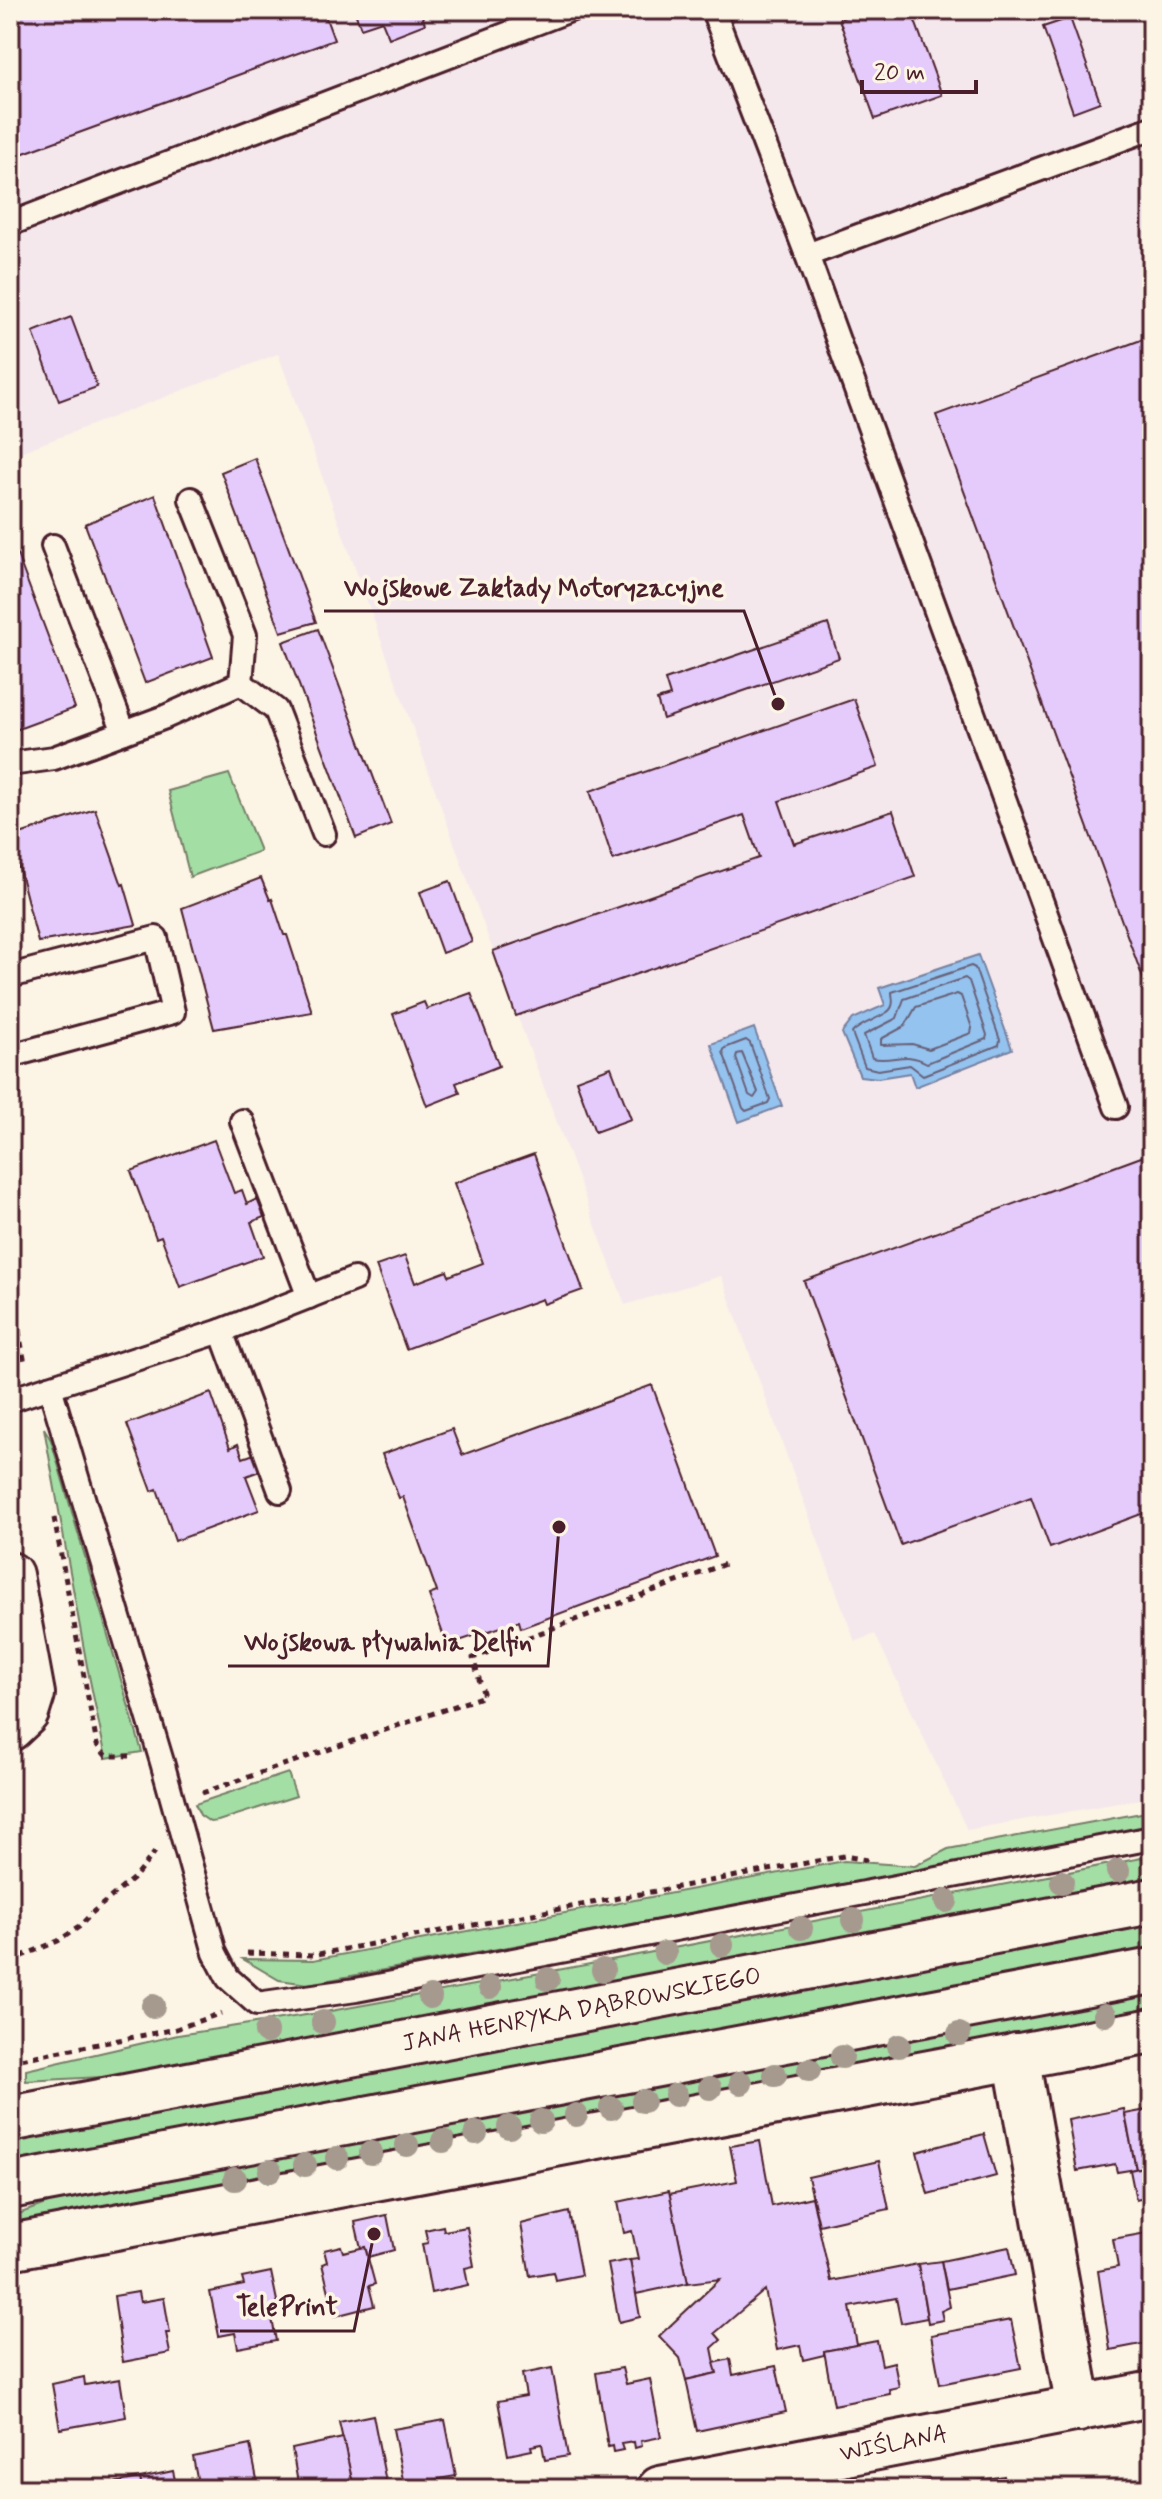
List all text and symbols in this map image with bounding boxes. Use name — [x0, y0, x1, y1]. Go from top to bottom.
scale bar — [862, 44, 976, 94]
text: 20 m — [874, 58, 925, 89]
callout: Wojskowe Zakłady Motoryzacyjne — [324, 561, 744, 611]
text: Wojskowe Zakłady Motoryzacyjne — [343, 572, 724, 606]
callout: Wojskowa pływalnia Delfin — [228, 1616, 548, 1666]
text: Wojskowa pływalnia Delfin — [243, 1626, 532, 1660]
street label: JANA HENRYKA DĄBROWSKIEGO — [400, 1960, 764, 2059]
callout: TelePrint — [220, 2281, 354, 2331]
text: TelePrint — [236, 2291, 338, 2325]
street label: WIŚLANA — [837, 2418, 950, 2469]

